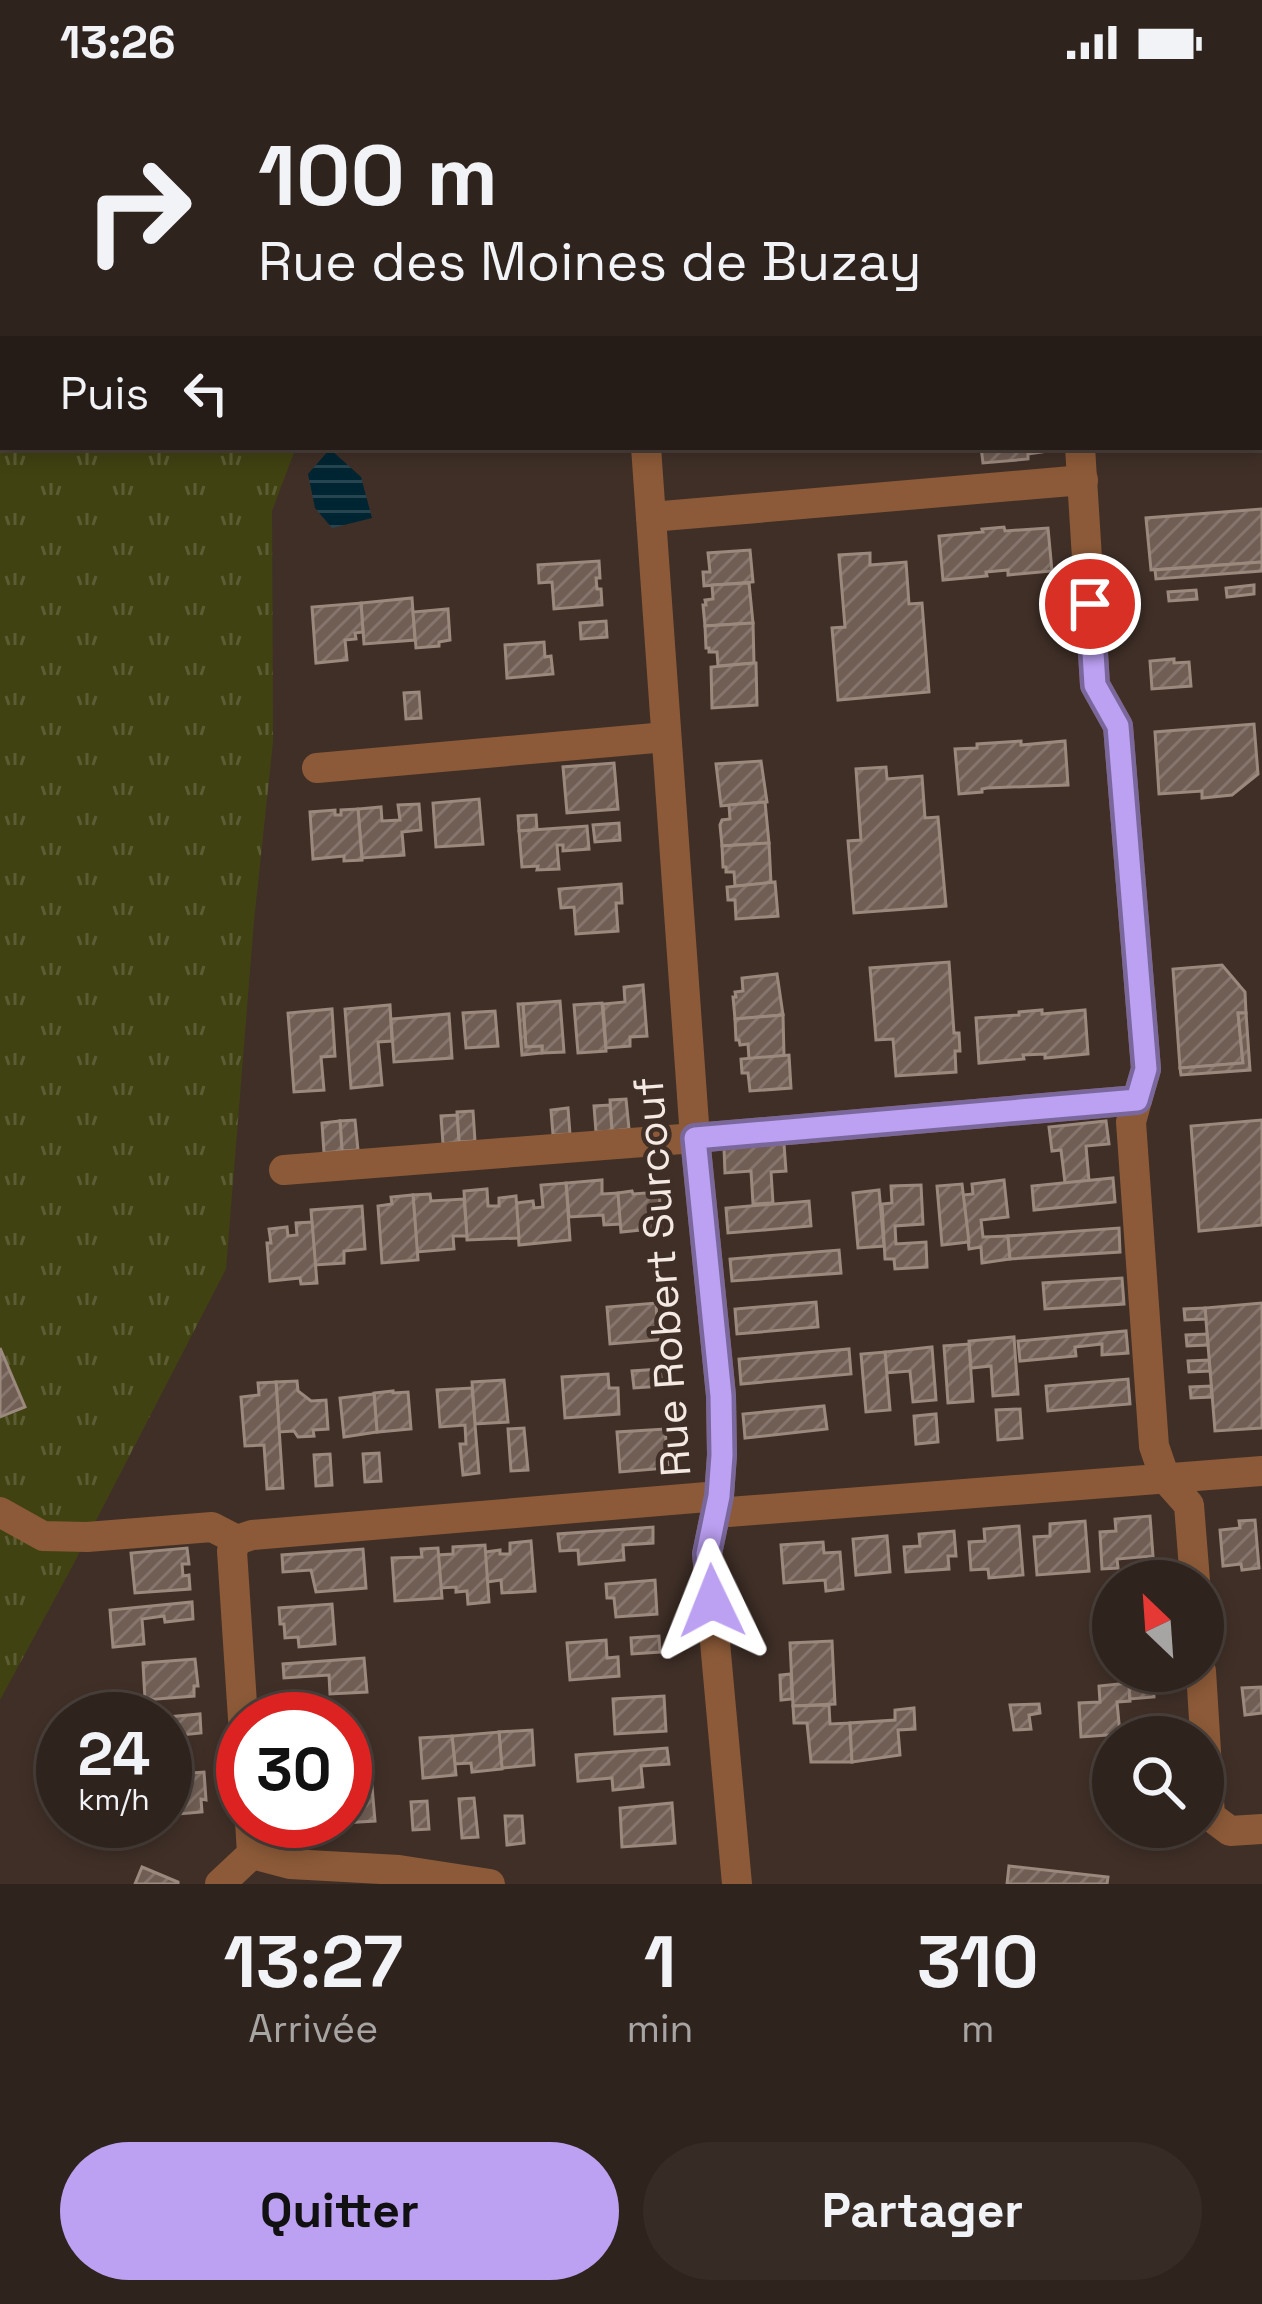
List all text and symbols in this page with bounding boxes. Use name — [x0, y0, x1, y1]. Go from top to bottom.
text: 13:26 — [60, 14, 176, 71]
text: 100 m — [258, 122, 498, 230]
icon: right — [60, 132, 216, 288]
text: Rue des Moines de Buzay — [258, 227, 922, 296]
icon: left — [173, 360, 239, 426]
text: Puis — [60, 365, 149, 422]
pin — [1039, 553, 1141, 655]
icon: arrive — [1057, 571, 1123, 637]
street label: Rue Robert Surcouf — [622, 1076, 702, 1478]
position arrow — [649, 1538, 775, 1664]
north arrow — [1092, 1560, 1224, 1692]
map controls — [1092, 1560, 1224, 1848]
speed limit sign: 30 — [216, 1692, 372, 1848]
text: 24 — [78, 1716, 150, 1793]
button: search — [1092, 1716, 1224, 1848]
text: km/h — [78, 1780, 150, 1819]
text: 13:27 — [223, 1916, 403, 2008]
text: 1 — [644, 1916, 676, 2008]
text: 310 — [917, 1916, 1039, 2008]
text: Arrivée — [248, 2004, 378, 2053]
text: min — [627, 2004, 694, 2053]
text: m — [961, 2004, 995, 2053]
button: Quitter — [60, 2142, 619, 2280]
button: Partager — [643, 2142, 1202, 2280]

